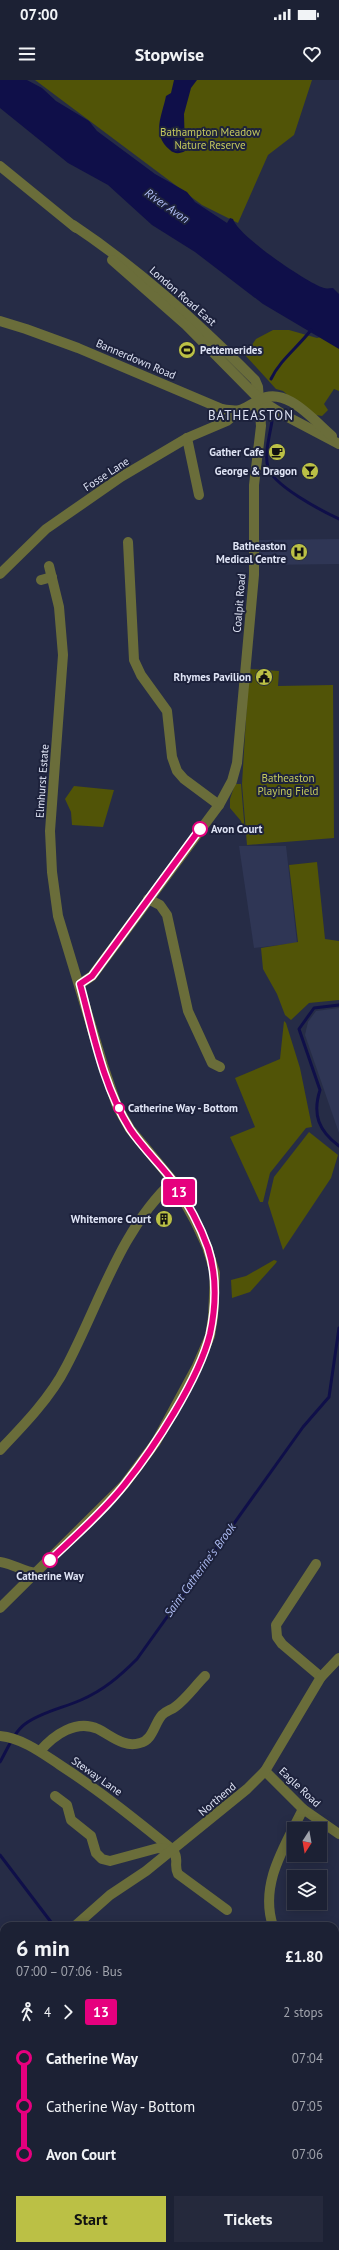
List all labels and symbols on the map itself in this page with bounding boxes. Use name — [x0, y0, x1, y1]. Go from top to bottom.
park label: Bathampton Meadow Nature Reserve — [160, 125, 260, 152]
water label: River Avon — [142, 185, 192, 226]
street label: London Road East — [147, 263, 219, 329]
street label: Bannerdown Road — [94, 336, 178, 382]
sports icon: Pettemerides — [177, 340, 197, 360]
place label: Pettemerides — [200, 343, 262, 357]
district label: BATHEASTON — [208, 407, 294, 424]
cafe icon: Gather Cafe — [267, 442, 287, 462]
place label: Gather Cafe — [209, 445, 264, 459]
street label: Fosse Lane — [80, 454, 132, 494]
bar icon: George & Dragon — [300, 461, 320, 481]
place label: George & Dragon — [215, 464, 297, 478]
place label: Batheaston Medical Centre — [216, 539, 286, 566]
hospital icon: Batheaston Medical Centre — [289, 542, 309, 562]
street label: Coalpit Road — [229, 573, 249, 633]
public building icon: Rhymes Pavilion — [254, 667, 274, 687]
place label: Rhymes Pavilion — [174, 670, 251, 684]
street label: Elmhurst Estate — [32, 743, 52, 818]
park label: Batheaston Playing Field — [257, 771, 319, 798]
marker: Avon Court — [192, 821, 208, 837]
place label: Avon Court — [211, 822, 263, 836]
place label: Catherine Way - Bottom — [128, 1101, 238, 1115]
marker: Catherine Way - Bottom — [113, 1102, 125, 1114]
line badge: 13 — [161, 1179, 197, 1205]
building icon: Whitemore Court — [154, 1209, 174, 1229]
place label: Whitemore Court — [71, 1212, 151, 1226]
water label: Saint Catherine's Brook — [160, 1519, 239, 1620]
marker: Catherine Way — [42, 1552, 58, 1568]
place label: Catherine Way — [16, 1569, 84, 1583]
street label: Steway Lane — [69, 1753, 125, 1799]
street label: Eagle Road — [276, 1764, 324, 1810]
street label: Northend — [195, 1779, 239, 1819]
north arrow — [287, 1822, 327, 1862]

